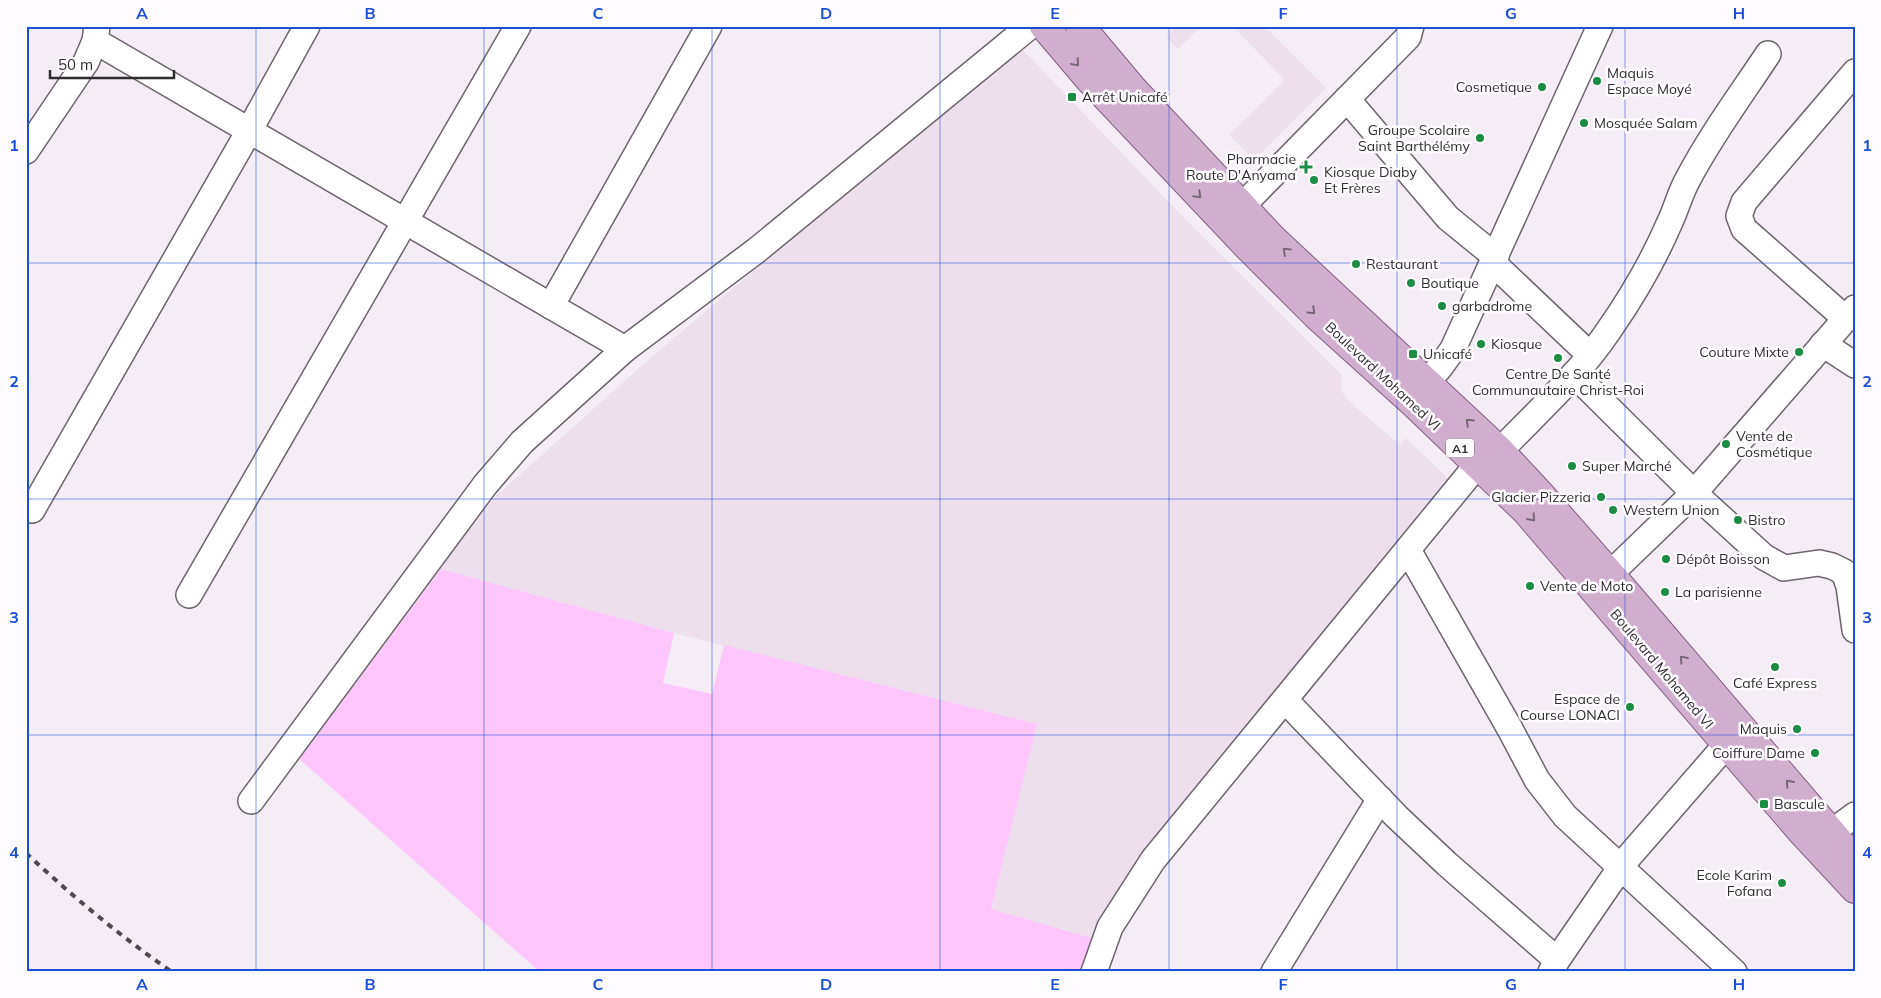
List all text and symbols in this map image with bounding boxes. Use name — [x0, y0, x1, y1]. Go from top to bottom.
text: A — [136, 3, 148, 23]
text: B — [364, 3, 376, 23]
text: C — [593, 3, 604, 23]
text: D — [820, 3, 832, 23]
text: E — [1050, 3, 1060, 23]
text: F — [1278, 3, 1288, 23]
text: G — [1505, 3, 1517, 23]
text: H — [1733, 3, 1745, 23]
scale bar — [50, 48, 174, 80]
text: 50 m — [58, 55, 93, 74]
one-way arrow — [1070, 58, 1079, 67]
place label: Maquis Espace Moyé — [1607, 64, 1692, 98]
marker: Maquis Espace Moyé — [1591, 75, 1603, 87]
place label: Cosmetique — [1456, 78, 1532, 96]
marker: Cosmetique — [1536, 81, 1548, 93]
place label: Arrêt Unicafé — [1082, 88, 1168, 106]
marker: Arrêt Unicafé — [1066, 91, 1078, 103]
place label: Mosquée Salam — [1594, 114, 1697, 132]
marker: Mosquée Salam — [1578, 117, 1590, 129]
place label: Groupe Scolaire Saint Barthélémy — [1358, 121, 1471, 155]
marker: Groupe Scolaire Saint Barthélémy — [1474, 132, 1486, 144]
text: 1 — [9, 135, 19, 155]
text: 1 — [1862, 135, 1872, 155]
place label: Pharmacie Route D'Anyama — [1186, 150, 1296, 184]
marker: Pharmacie Route D'Anyama — [1300, 161, 1312, 173]
place label: Kiosque Diaby Et Frères — [1324, 163, 1417, 197]
marker: Kiosque Diaby Et Frères — [1308, 174, 1320, 186]
one-way arrow — [1192, 189, 1201, 198]
one-way arrow — [1283, 248, 1292, 257]
place label: Restaurant — [1366, 255, 1438, 273]
marker: Restaurant — [1350, 258, 1362, 270]
place label: Boutique — [1421, 274, 1479, 292]
marker: Boutique — [1405, 277, 1417, 289]
place label: garbadrome — [1452, 297, 1532, 315]
marker: garbadrome — [1436, 300, 1448, 312]
one-way arrow — [1306, 305, 1315, 314]
street label: Boulevard Mohamed VI — [1322, 318, 1444, 434]
place label: Kiosque — [1491, 335, 1542, 353]
marker: Kiosque — [1475, 338, 1487, 350]
place label: Couture Mixte — [1699, 343, 1789, 361]
place label: Unicafé — [1423, 345, 1472, 363]
marker: Couture Mixte — [1793, 346, 1805, 358]
marker: Unicafé — [1407, 348, 1419, 360]
marker: Centre De Santé Communautaire Christ-Roi — [1552, 352, 1564, 364]
place label: Centre De Santé Communautaire Christ-Roi — [1472, 365, 1644, 399]
text: 2 — [9, 371, 19, 391]
text: 2 — [1862, 371, 1872, 391]
one-way arrow — [1466, 419, 1475, 428]
place label: Vente de Cosmétique — [1736, 427, 1812, 461]
road number: A1 — [1446, 438, 1474, 458]
marker: Vente de Cosmétique — [1720, 438, 1732, 450]
place label: Super Marché — [1582, 457, 1672, 475]
marker: Super Marché — [1566, 460, 1578, 472]
place label: Glacier Pizzeria — [1491, 488, 1591, 506]
marker: Glacier Pizzeria — [1595, 491, 1607, 503]
place label: Western Union — [1623, 501, 1720, 519]
marker: Western Union — [1607, 504, 1619, 516]
place label: Bistro — [1748, 511, 1786, 529]
one-way arrow — [1526, 513, 1535, 522]
marker: Bistro — [1732, 514, 1744, 526]
place label: Dépôt Boisson — [1676, 550, 1770, 568]
marker: Dépôt Boisson — [1660, 553, 1672, 565]
place label: Vente de Moto — [1540, 577, 1633, 595]
marker: Vente de Moto — [1524, 580, 1536, 592]
place label: La parisienne — [1675, 583, 1762, 601]
marker: La parisienne — [1659, 586, 1671, 598]
street label: Boulevard Mohamed VI — [1607, 605, 1717, 733]
text: 3 — [9, 607, 19, 627]
text: 3 — [1862, 607, 1872, 627]
one-way arrow — [1680, 656, 1689, 665]
marker: Café Express — [1769, 661, 1781, 673]
place label: Café Express — [1733, 674, 1817, 692]
place label: Espace de Course LONACI — [1520, 690, 1620, 724]
marker: Espace de Course LONACI — [1624, 701, 1636, 713]
place label: Maquis — [1740, 720, 1787, 738]
marker: Maquis — [1791, 723, 1803, 735]
place label: Coiffure Dame — [1712, 744, 1805, 762]
marker: Coiffure Dame — [1809, 747, 1821, 759]
one-way arrow — [1786, 779, 1795, 788]
place label: Bascule — [1774, 795, 1825, 813]
marker: Bascule — [1758, 798, 1770, 810]
text: 4 — [9, 842, 19, 862]
text: 4 — [1862, 842, 1872, 862]
place label: Ecole Karim Fofana — [1696, 866, 1772, 900]
marker: Ecole Karim Fofana — [1776, 877, 1788, 889]
text: A — [136, 974, 148, 994]
text: B — [364, 974, 376, 994]
text: C — [593, 974, 604, 994]
text: D — [820, 974, 832, 994]
text: E — [1050, 974, 1060, 994]
text: F — [1278, 974, 1288, 994]
text: G — [1505, 974, 1517, 994]
text: H — [1733, 974, 1745, 994]

